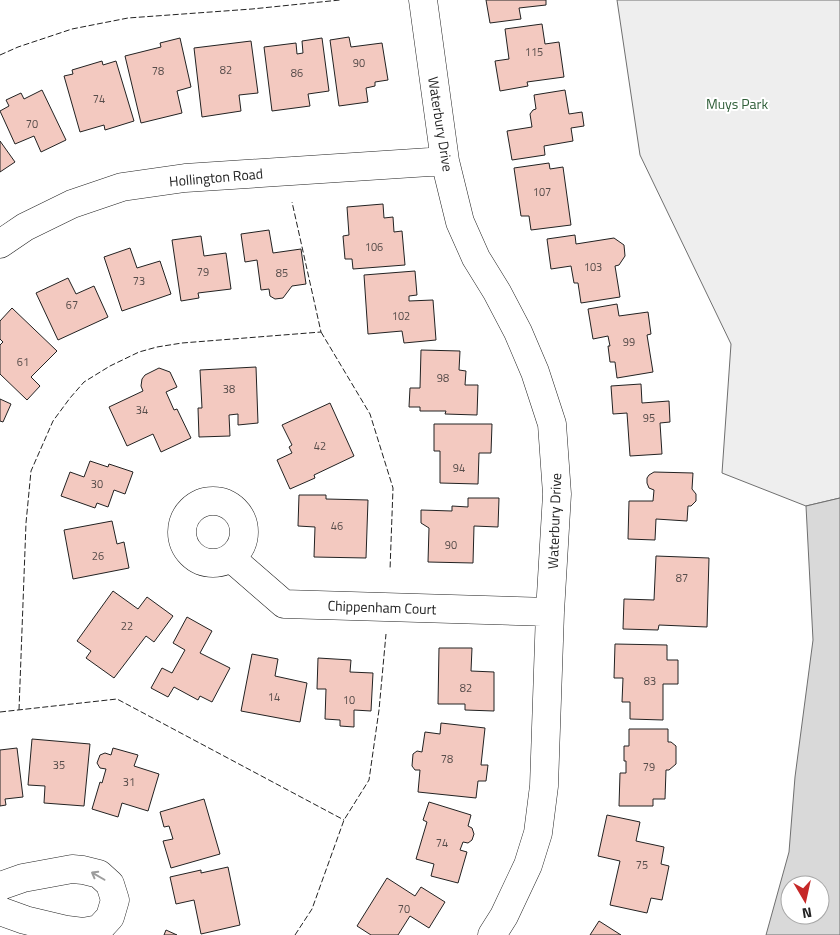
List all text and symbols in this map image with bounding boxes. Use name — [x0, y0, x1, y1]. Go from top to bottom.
house number: 115 — [525, 44, 543, 60]
house number: 90 — [353, 55, 365, 71]
house number: 82 — [220, 62, 232, 78]
house number: 78 — [152, 63, 164, 79]
house number: 86 — [291, 65, 303, 81]
street label: Waterbury Drive — [423, 75, 459, 173]
house number: 74 — [93, 91, 105, 107]
park label: Muys Park — [706, 93, 768, 114]
house number: 70 — [26, 116, 38, 132]
street label: Hollington Road — [168, 162, 264, 192]
house number: 107 — [533, 184, 551, 200]
house number: 106 — [365, 239, 383, 255]
house number: 103 — [584, 259, 602, 275]
house number: 79 — [197, 264, 209, 280]
house number: 85 — [276, 265, 288, 281]
house number: 73 — [133, 273, 145, 289]
house number: 67 — [66, 297, 78, 313]
house number: 102 — [392, 308, 410, 324]
house number: 99 — [623, 334, 635, 350]
house number: 61 — [17, 354, 29, 370]
house number: 98 — [437, 370, 449, 386]
house number: 38 — [223, 381, 235, 397]
house number: 34 — [136, 402, 148, 418]
house number: 95 — [643, 410, 655, 426]
house number: 42 — [314, 438, 326, 454]
house number: 94 — [453, 460, 465, 476]
street label: Waterbury Drive — [542, 473, 566, 569]
house number: 30 — [91, 476, 103, 492]
house number: 46 — [331, 518, 343, 534]
house number: 90 — [445, 537, 457, 553]
house number: 26 — [92, 548, 104, 564]
house number: 87 — [676, 570, 688, 586]
street label: Chippenham Court — [327, 595, 437, 619]
house number: 22 — [121, 618, 133, 634]
house number: 83 — [644, 673, 656, 689]
house number: 82 — [460, 680, 472, 696]
house number: 14 — [268, 689, 280, 705]
house number: 10 — [343, 692, 355, 708]
house number: 78 — [441, 751, 453, 767]
house number: 35 — [53, 757, 65, 773]
house number: 79 — [643, 759, 655, 775]
house number: 31 — [123, 774, 135, 790]
house number: 74 — [436, 835, 448, 851]
house number: 75 — [636, 857, 648, 873]
one-way arrow — [91, 871, 106, 881]
north arrow — [780, 875, 830, 925]
house number: 70 — [398, 901, 410, 917]
text: N — [801, 902, 814, 924]

